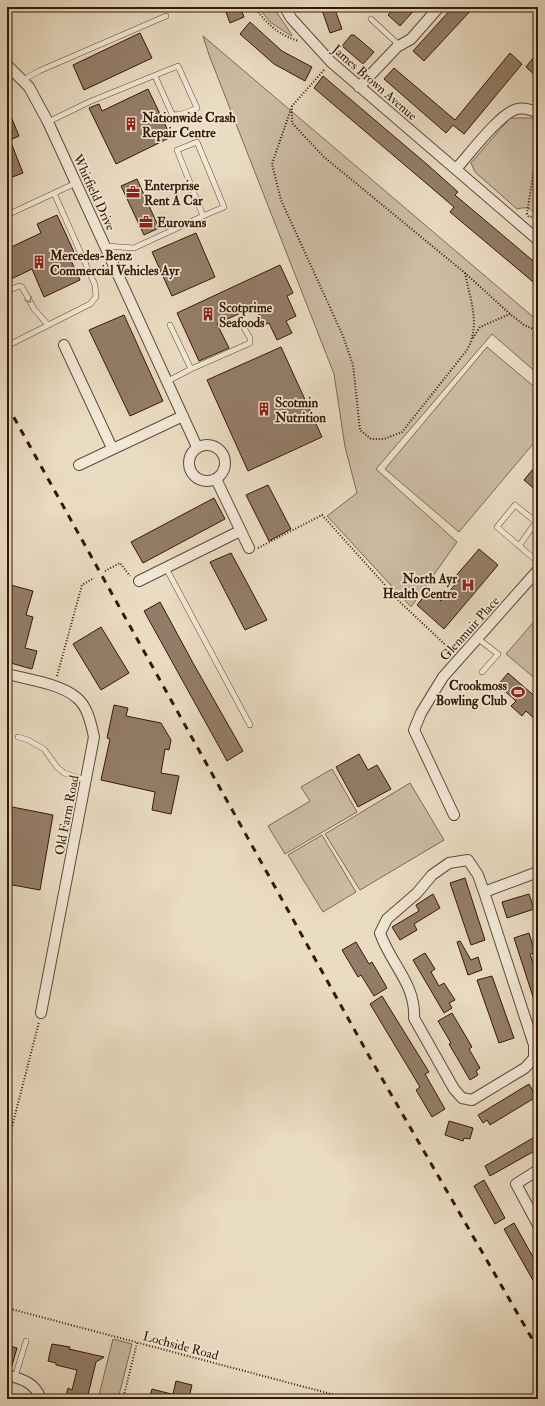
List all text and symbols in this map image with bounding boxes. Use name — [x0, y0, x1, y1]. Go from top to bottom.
street label: James Brown Avenue — [328, 41, 421, 124]
place label: Nationwide Crash Repair Centre — [141, 110, 236, 142]
building icon: Nationwide Crash Repair Centre — [123, 116, 139, 132]
street label: Whitfield Drive — [69, 151, 119, 234]
place label: Enterprise Rent A Car — [144, 178, 204, 209]
office icon: Enterprise Rent A Car — [125, 184, 141, 200]
office icon: Eurovans — [138, 214, 154, 230]
place label: Eurovans — [157, 215, 207, 231]
place label: Mercedes-Benz Commercial Vehicles Ayr — [49, 248, 181, 280]
building icon: Mercedes-Benz Commercial Vehicles Ayr — [31, 254, 47, 270]
one-way arrow — [25, 296, 32, 303]
place label: Scotprime Seafoods — [219, 300, 273, 331]
building icon: Scotprime Seafoods — [200, 306, 216, 322]
place label: Scotmin Nutrition — [274, 395, 326, 426]
building icon: Scotmin Nutrition — [256, 401, 272, 417]
place label: North Ayr Health Centre — [383, 571, 458, 602]
hospital icon: North Ayr Health Centre — [460, 577, 476, 593]
street label: Glenmuir Place — [437, 593, 503, 664]
place label: Crookmoss Bowling Club — [436, 678, 508, 710]
sports icon: Crookmoss Bowling Club — [510, 684, 526, 700]
street label: Old Farm Road — [51, 773, 83, 856]
street label: Lochside Road — [141, 1328, 221, 1364]

